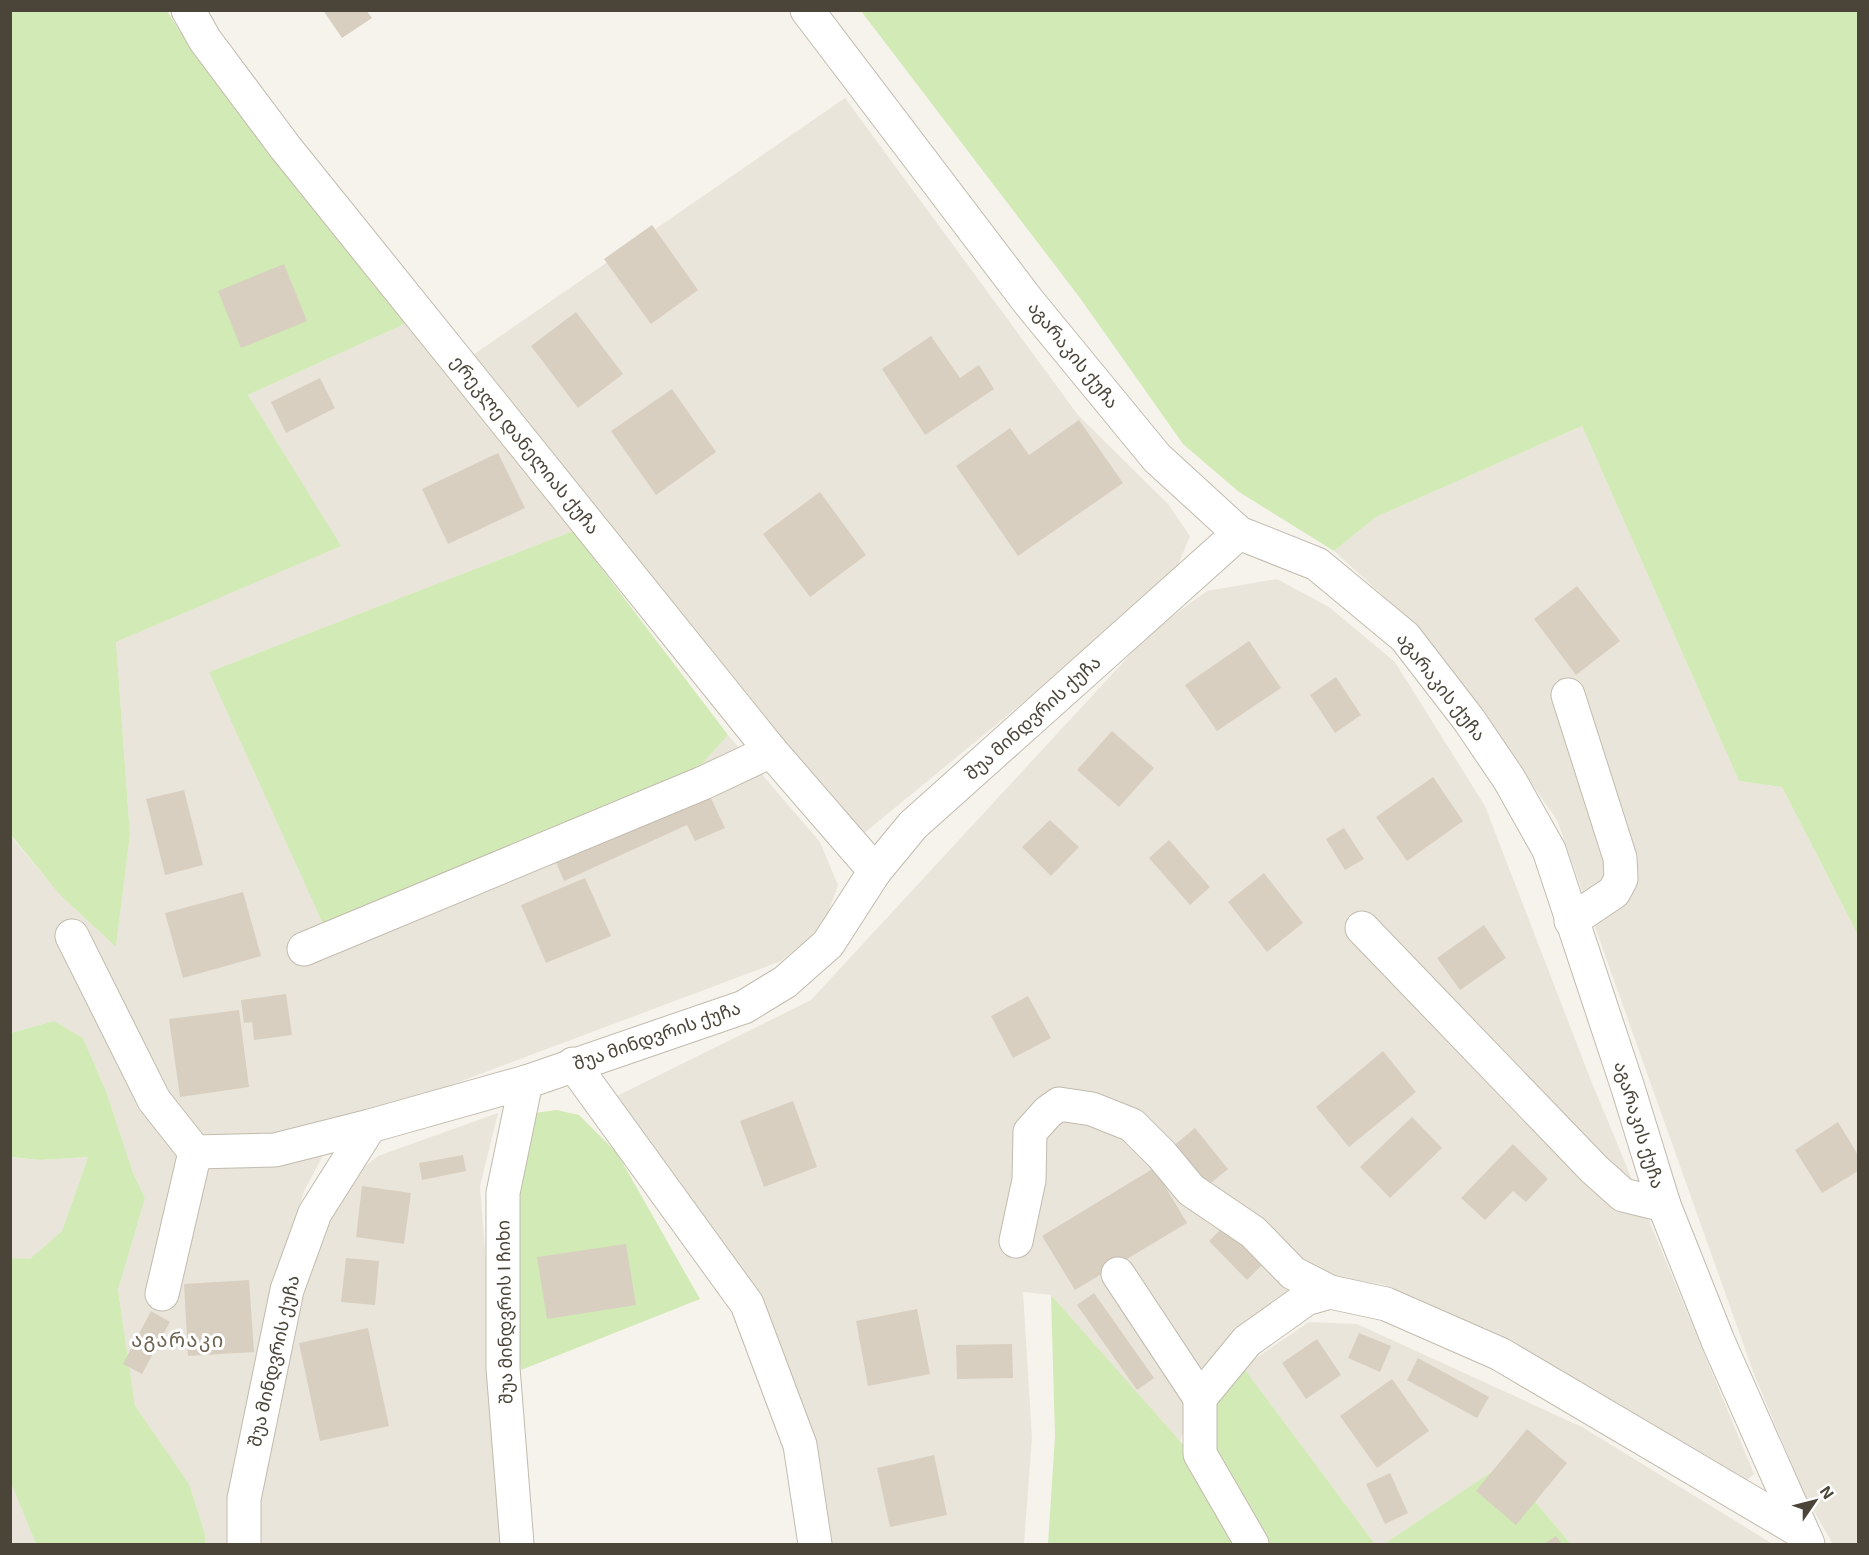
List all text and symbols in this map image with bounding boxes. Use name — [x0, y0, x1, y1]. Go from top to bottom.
street label: აგარაკის ქუჩა — [1023, 296, 1124, 413]
street label: ერეკლე დანელიას ქუჩა — [446, 351, 605, 539]
street label: აგარაკის ქუჩა — [1392, 628, 1491, 746]
street label: შუა მინდვრის ქუჩა — [960, 650, 1105, 785]
street label: შუა მინდვრის ქუჩა — [570, 996, 743, 1075]
street label: აგარაკის ქუჩა — [1609, 1059, 1670, 1191]
street label: შუა მინდვრის I ჩიხი — [491, 1220, 518, 1404]
street label: შუა მინდვრის ქუჩა — [243, 1273, 304, 1449]
district label: აგარაკი — [131, 1327, 225, 1352]
north arrow — [1785, 1471, 1845, 1531]
text: N — [1817, 1482, 1839, 1502]

